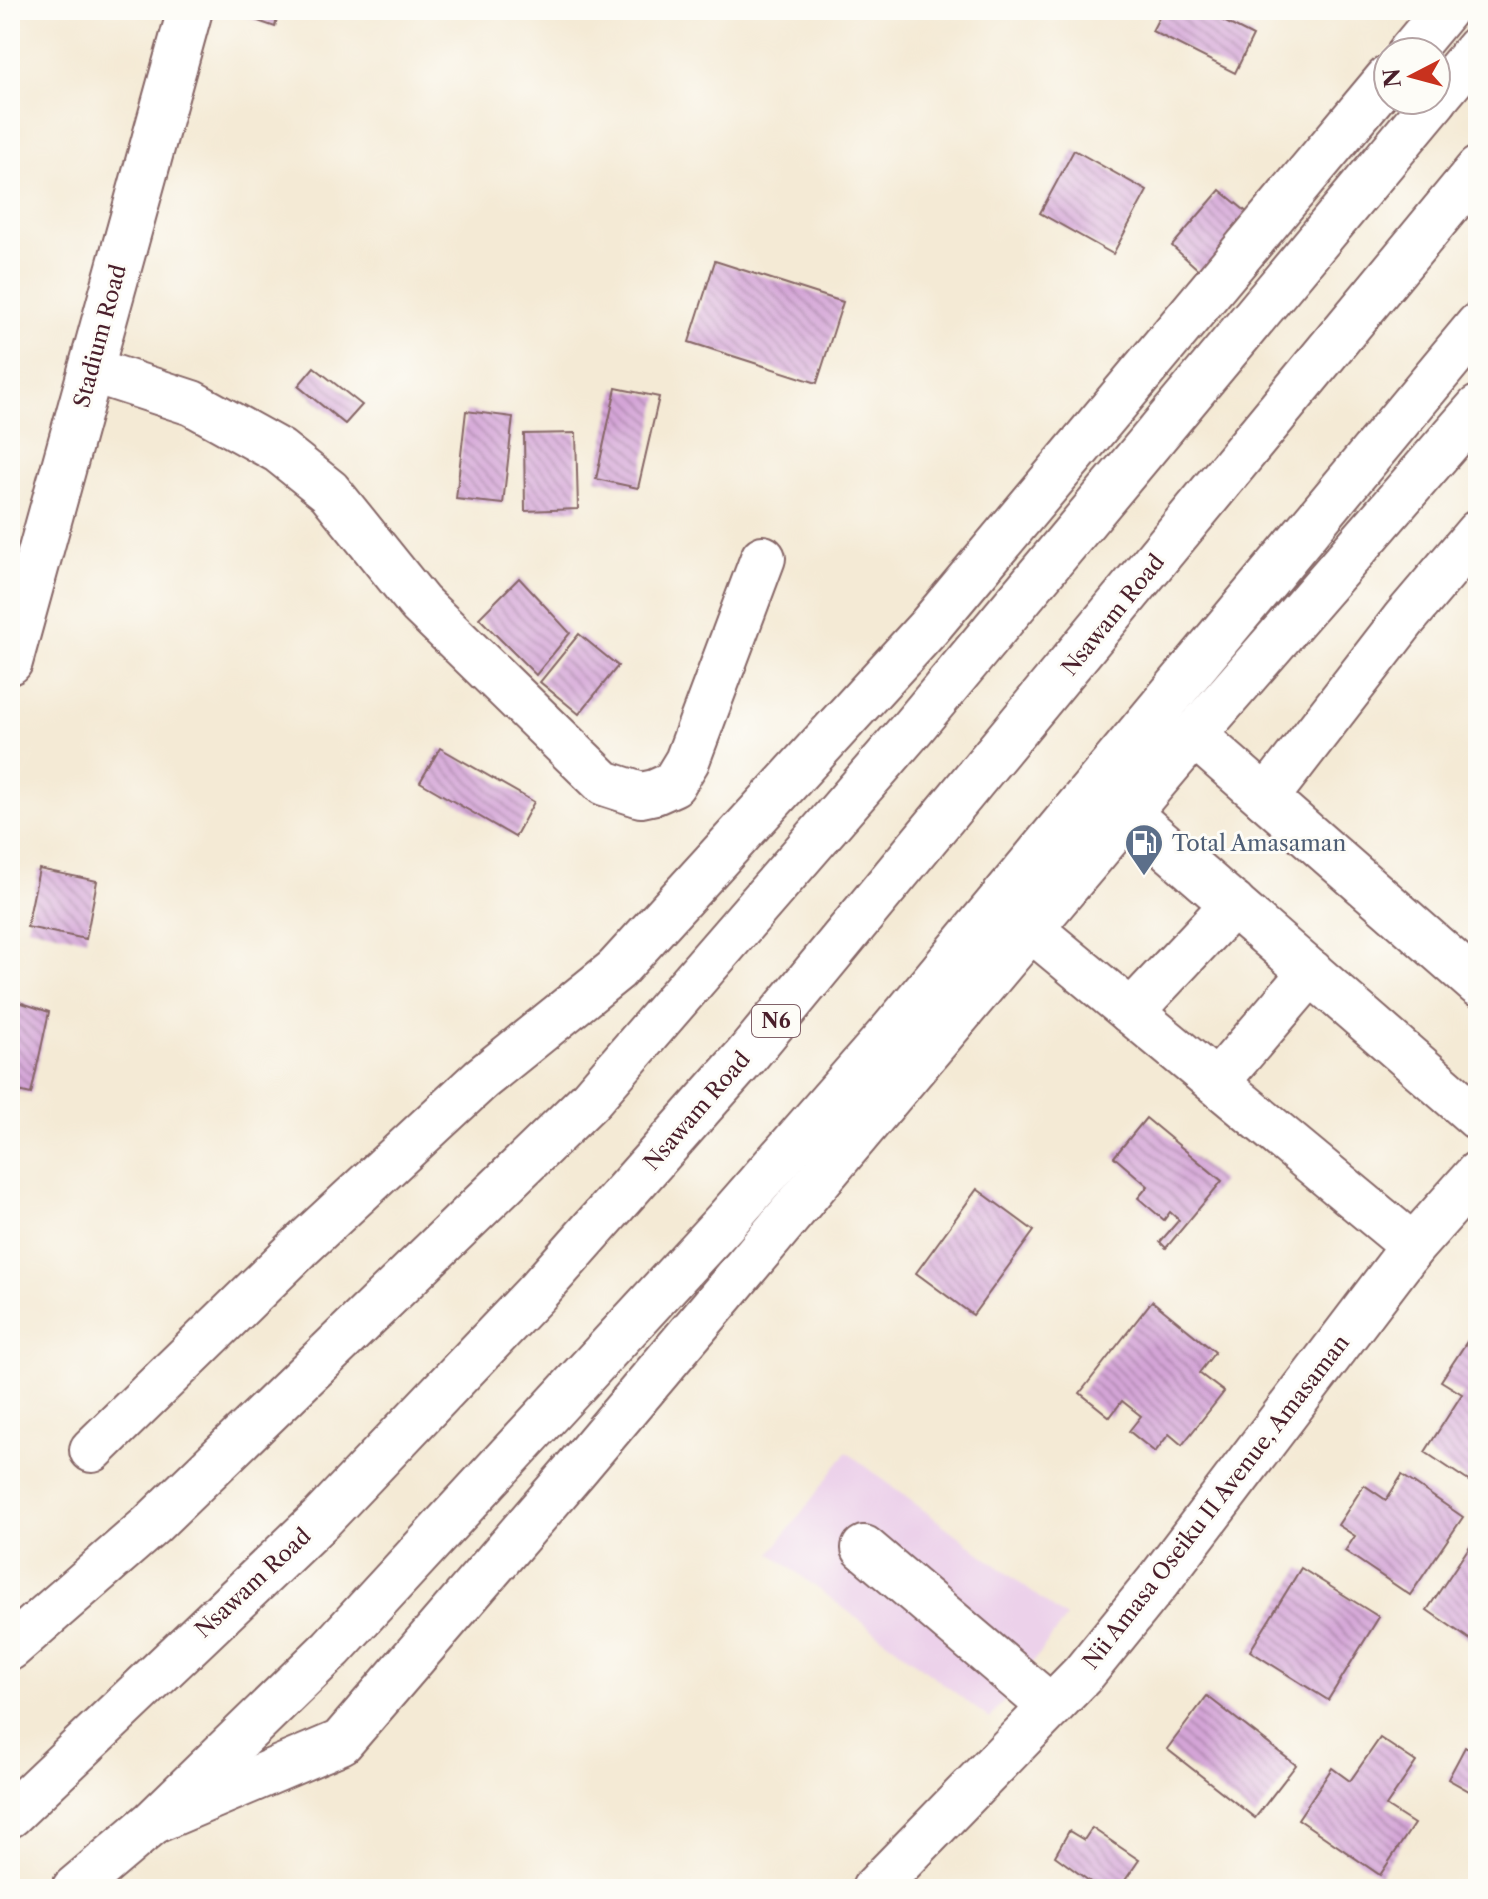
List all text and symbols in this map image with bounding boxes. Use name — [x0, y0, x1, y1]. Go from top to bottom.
north arrow — [1372, 36, 1452, 116]
text: N — [1378, 67, 1407, 89]
street label: Stadium Road — [68, 262, 132, 410]
street label: Nsawam Road — [1056, 549, 1170, 681]
fuel station icon: Total Amasaman — [1123, 822, 1165, 877]
place label: Total Amasaman — [1172, 830, 1346, 857]
road number: N6 — [752, 1005, 800, 1037]
street label: Nsawam Road — [638, 1046, 756, 1176]
street label: Nii Amasa Oseiku II Avenue, Amasaman — [1077, 1329, 1355, 1674]
street label: Nsawam Road — [190, 1523, 316, 1643]

